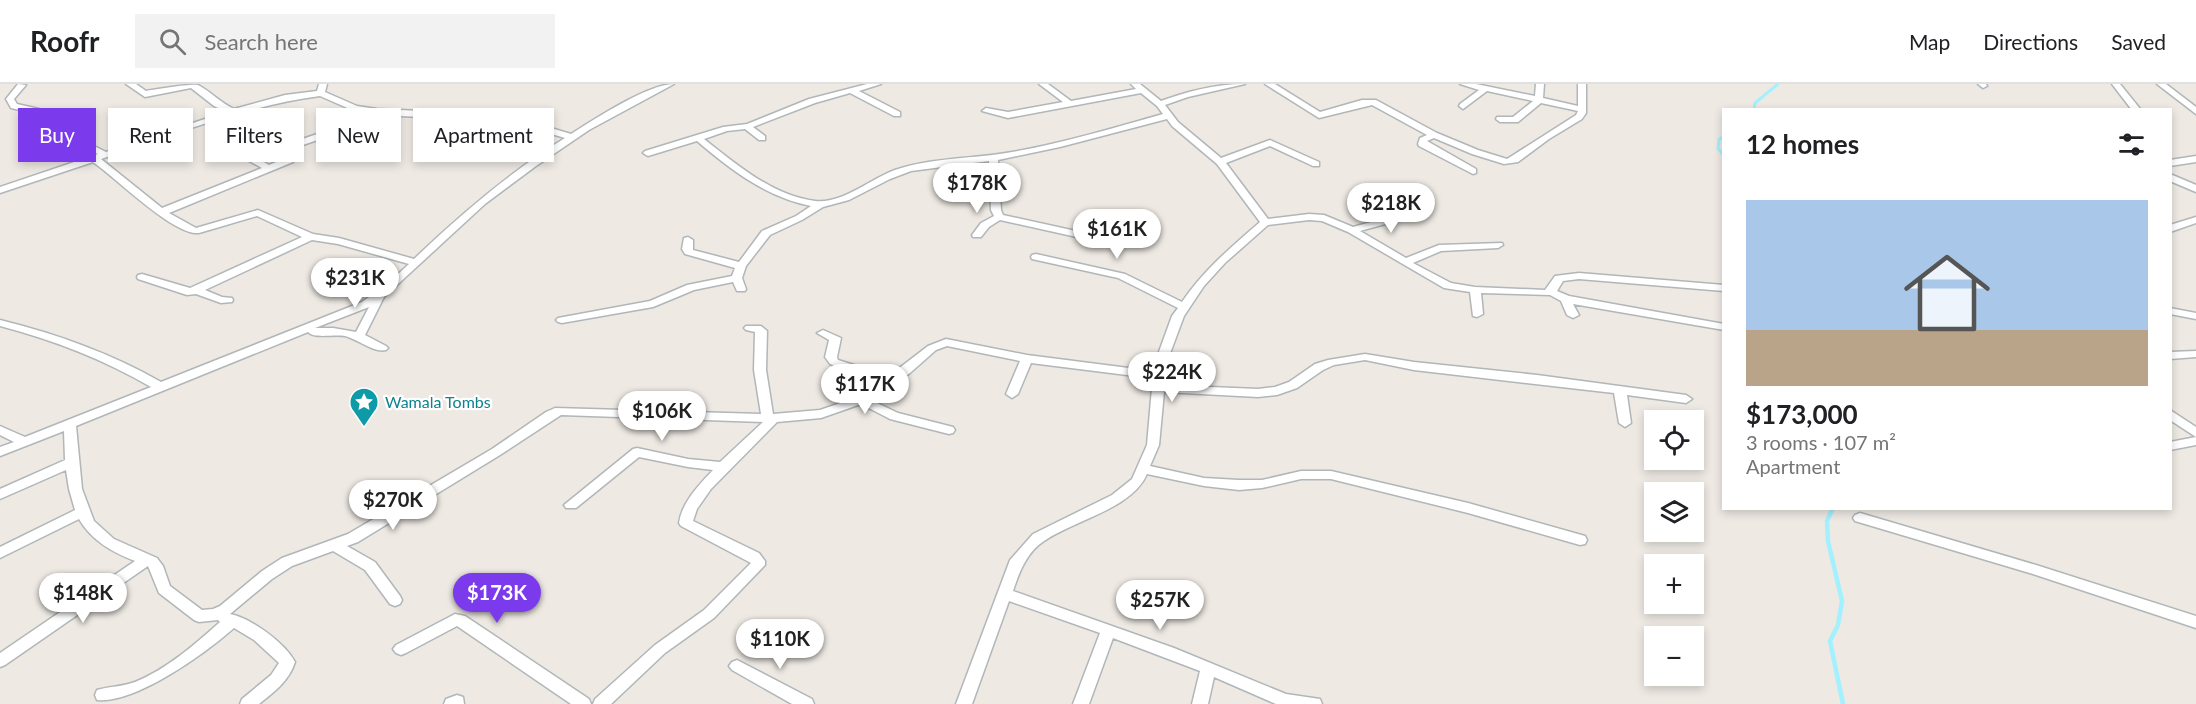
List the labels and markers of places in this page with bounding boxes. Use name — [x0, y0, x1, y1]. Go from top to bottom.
pin: $178K — [935, 163, 1019, 214]
pin: $218K — [1349, 183, 1433, 234]
pin: $161K — [1075, 209, 1159, 260]
pin: $231K — [313, 258, 397, 309]
pin: $224K — [1130, 352, 1214, 403]
pin: $117K — [823, 364, 907, 415]
place icon: Wamala Tombs — [348, 386, 380, 428]
pin: $106K — [620, 391, 704, 442]
place label: Wamala Tombs — [385, 392, 491, 411]
pin: $270K — [351, 480, 435, 531]
pin: $148K — [41, 573, 125, 624]
pin: $173K — [455, 573, 539, 624]
pin: $257K — [1118, 580, 1202, 631]
pin: $110K — [738, 619, 822, 670]

